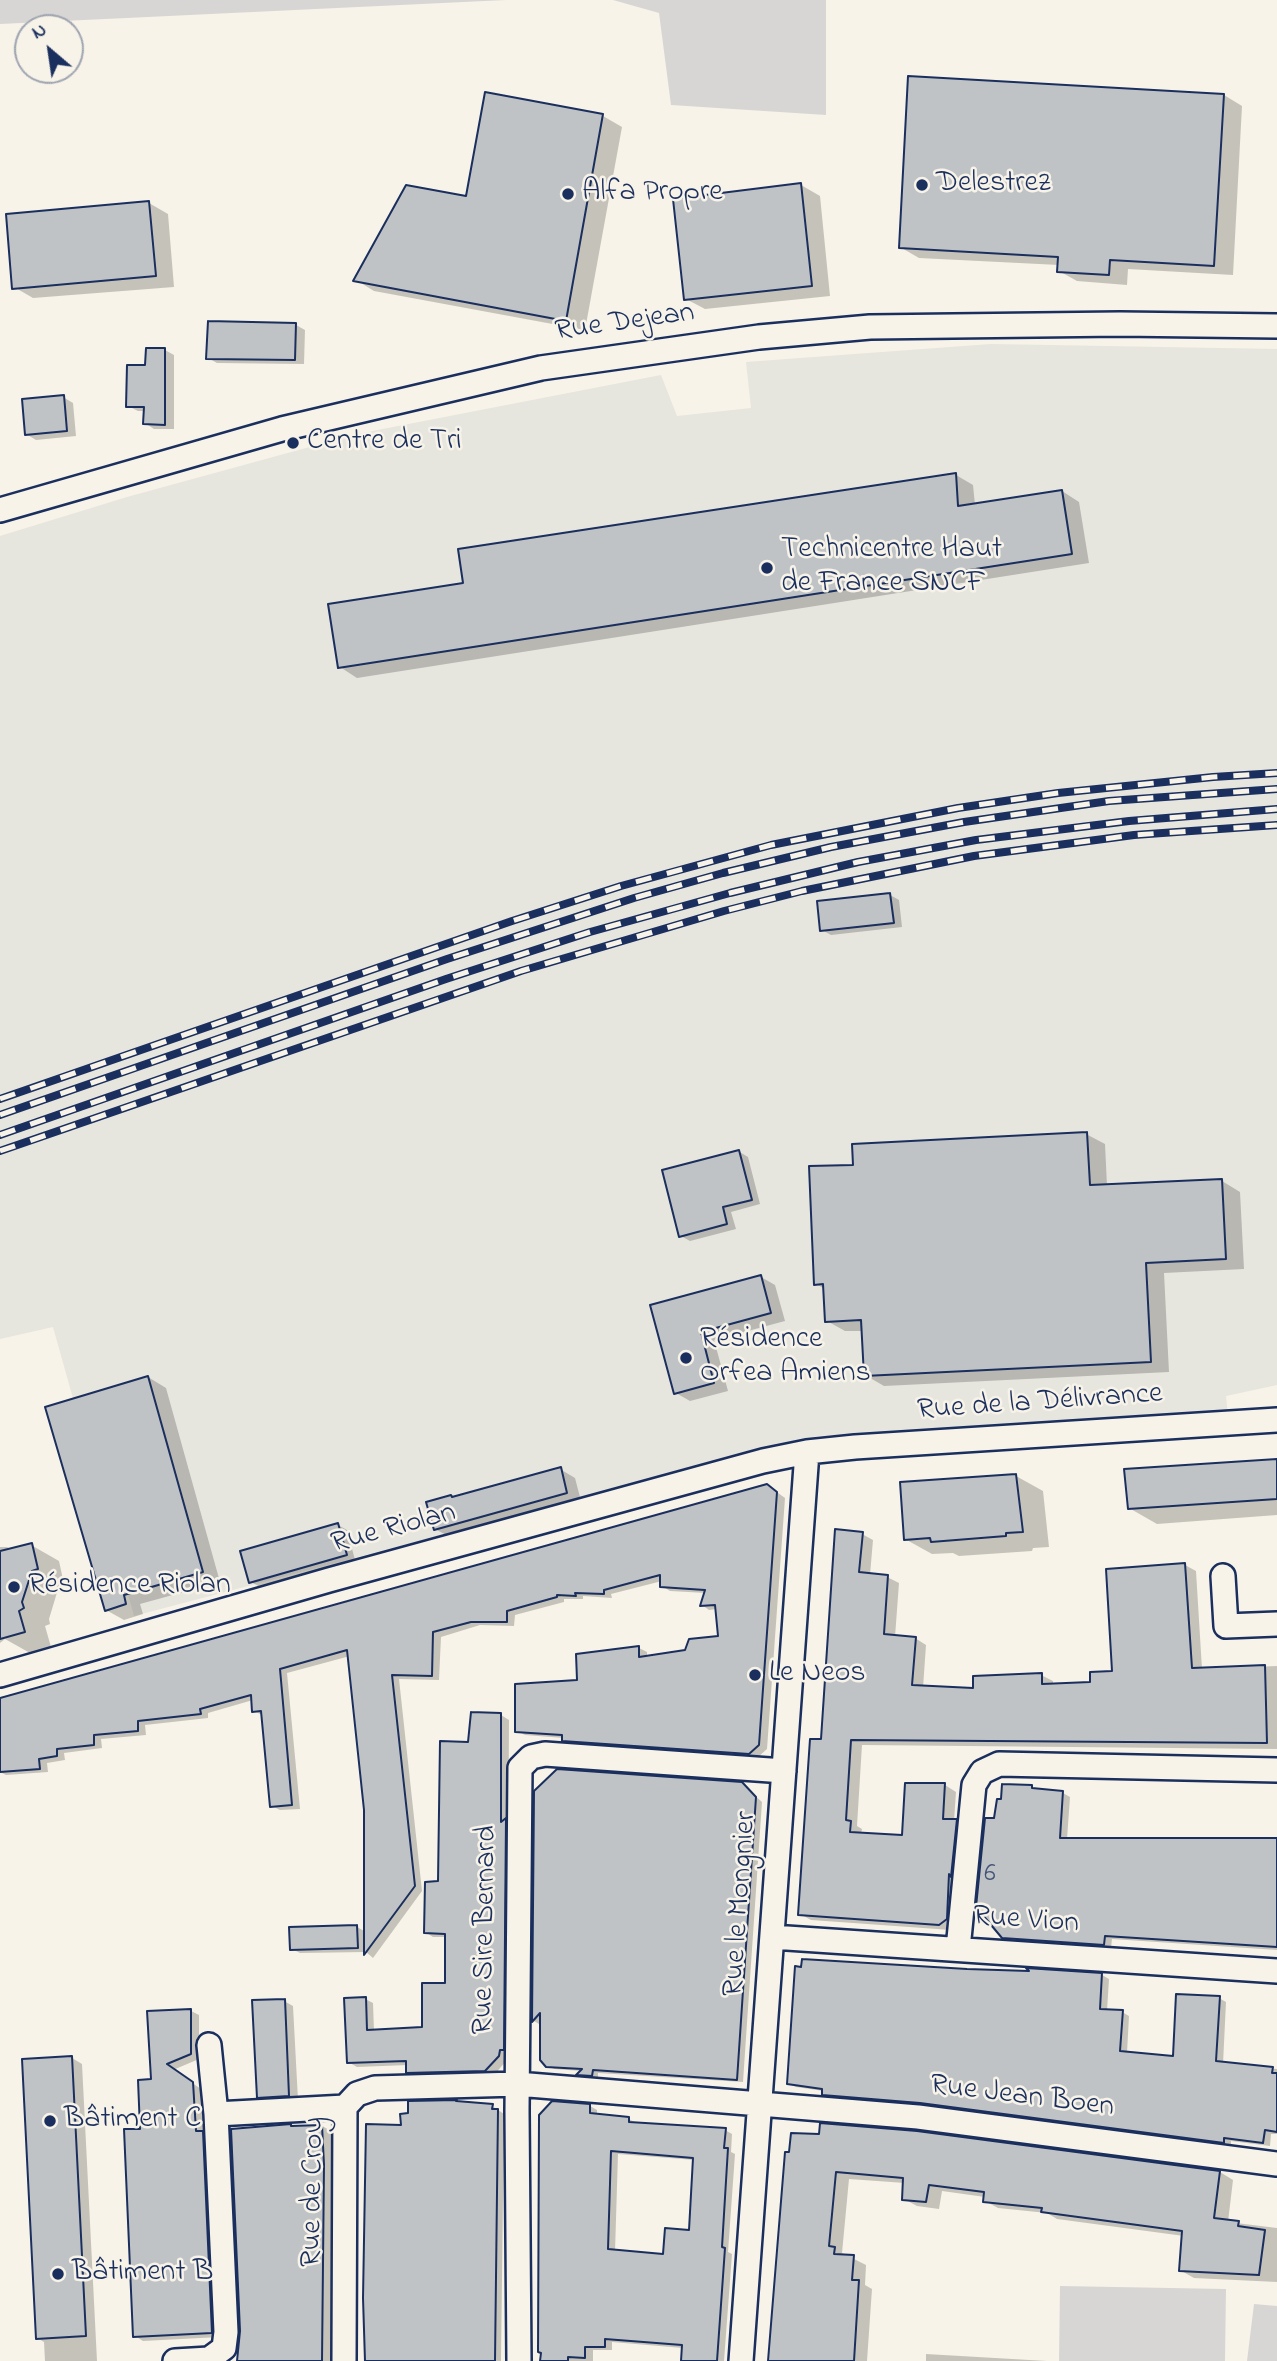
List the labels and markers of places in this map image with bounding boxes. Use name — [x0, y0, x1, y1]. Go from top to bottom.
place label: Delestrez — [936, 167, 1051, 203]
place label: Alfa Propre — [582, 176, 723, 212]
marker: Delestrez — [914, 177, 930, 193]
marker: Alfa Propre — [560, 186, 576, 202]
place label: Centre de Tri — [307, 425, 462, 461]
marker: Centre de Tri — [285, 435, 301, 451]
place label: Technicentre Haut de France SNCF — [781, 533, 1002, 604]
marker: Technicentre Haut de France SNCF — [759, 560, 775, 576]
place label: Résidence Orfea Amiens — [700, 1323, 871, 1394]
marker: Résidence Orfea Amiens — [678, 1350, 694, 1366]
place label: Résidence Riolan — [28, 1569, 231, 1605]
marker: Résidence Riolan — [6, 1579, 22, 1595]
place label: Le Neos — [769, 1657, 866, 1693]
marker: Le Neos — [747, 1667, 763, 1683]
place label: Bâtiment C — [64, 2103, 201, 2139]
marker: Bâtiment C — [42, 2113, 58, 2129]
place label: Bâtiment B — [72, 2256, 213, 2292]
marker: Bâtiment B — [50, 2266, 66, 2282]

